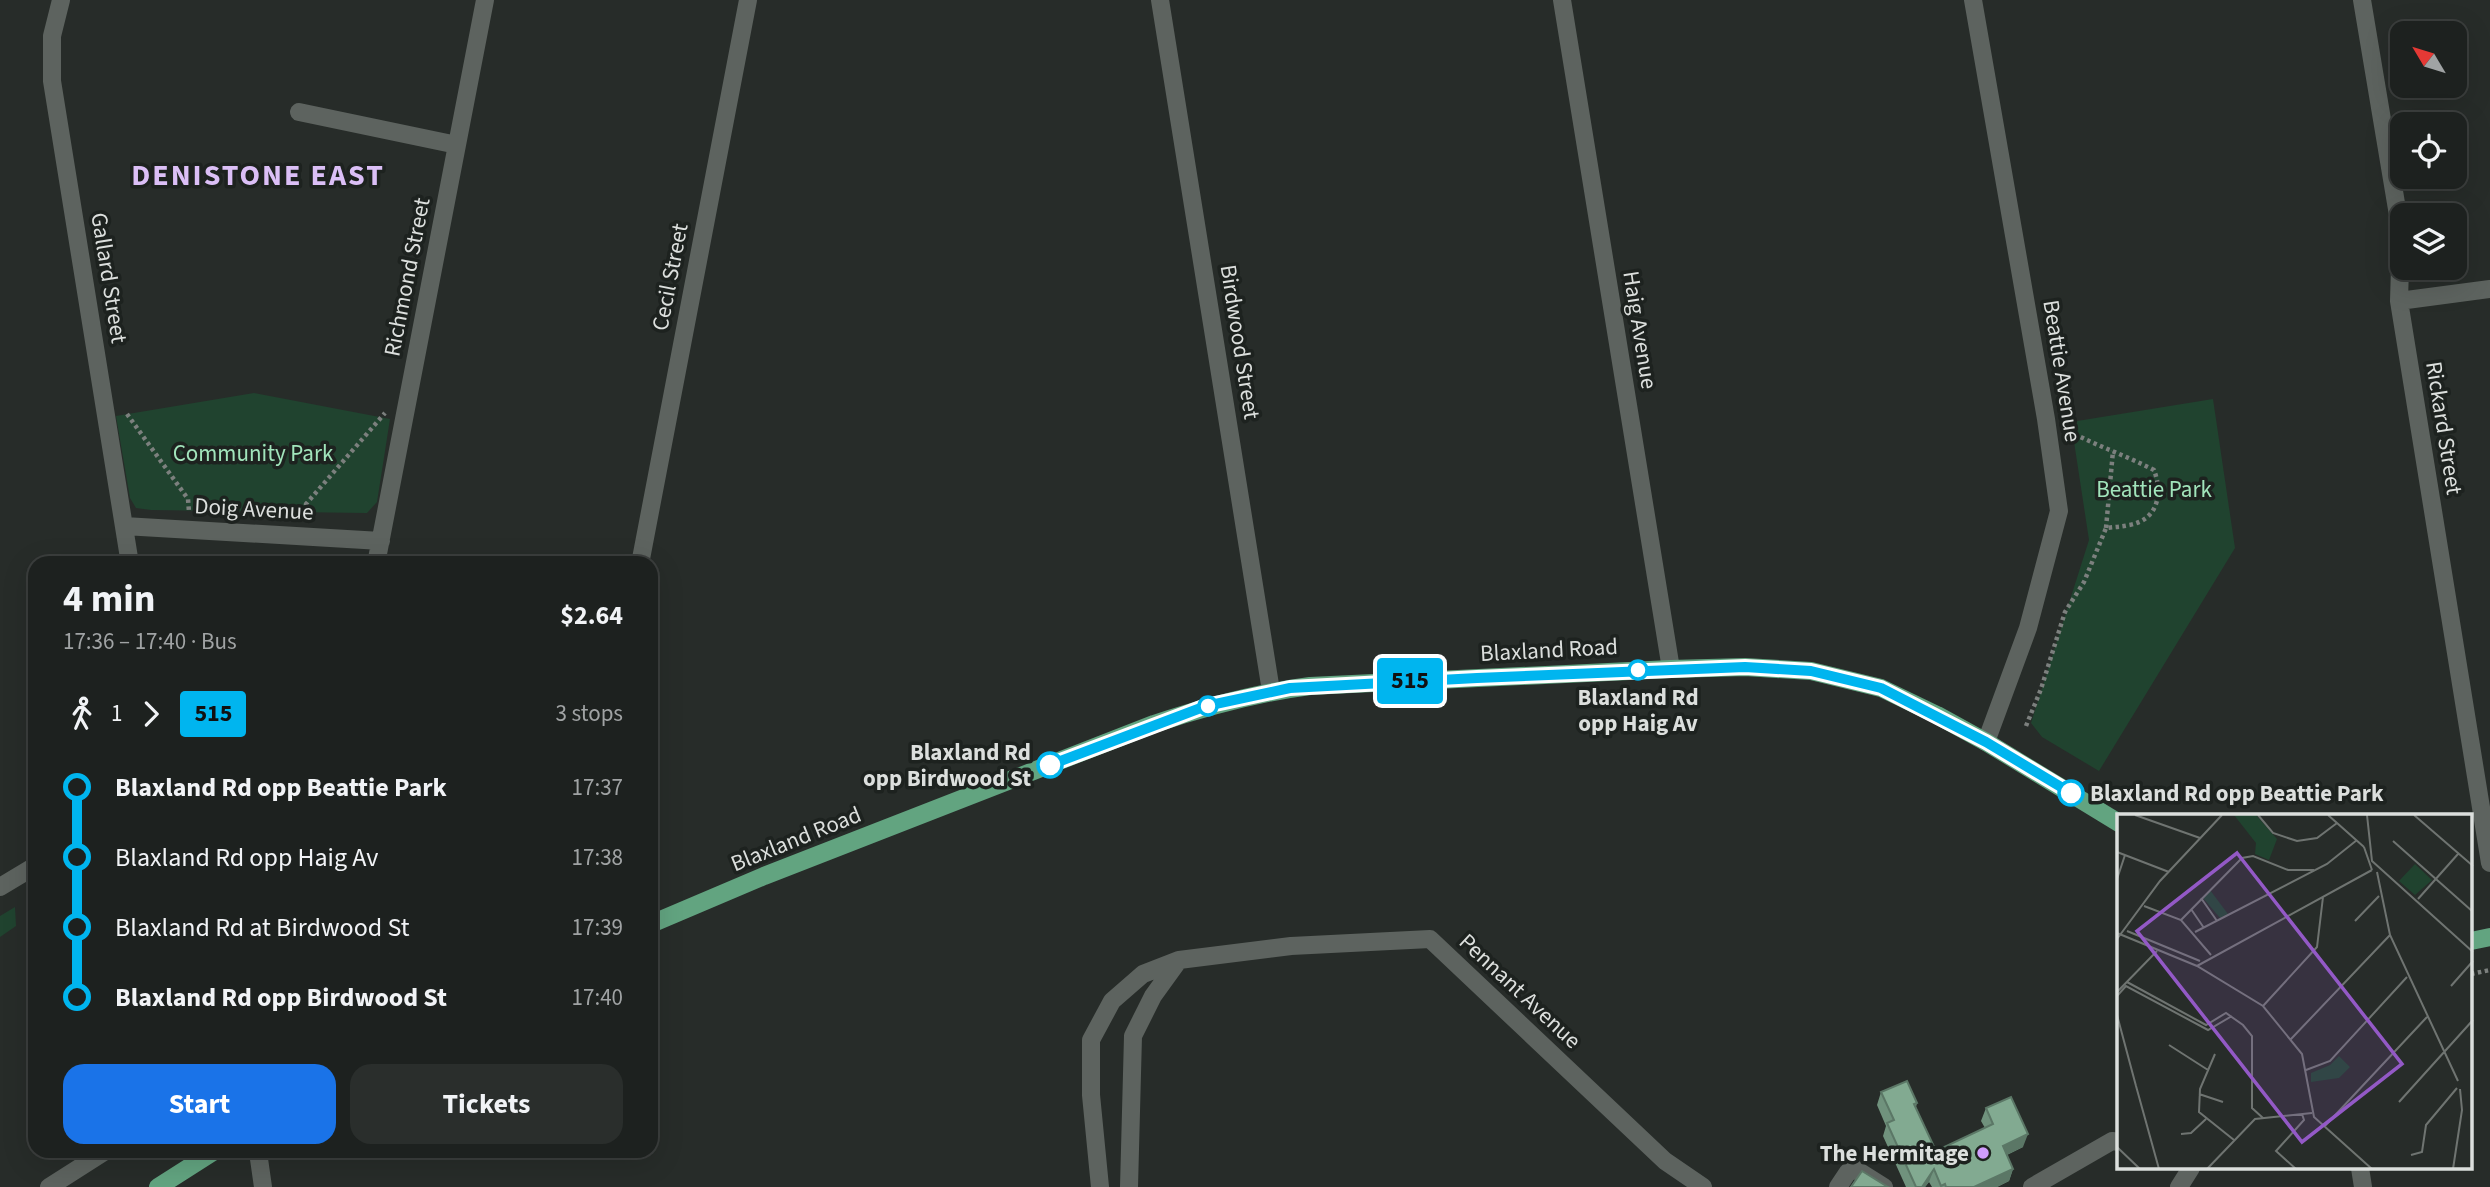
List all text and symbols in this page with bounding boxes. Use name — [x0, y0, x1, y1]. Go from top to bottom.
north arrow — [2390, 21, 2468, 98]
map controls — [2390, 21, 2467, 280]
button: locate — [2390, 112, 2467, 189]
district label: DENISTONE EAST — [131, 154, 385, 197]
street label: Richmond Street — [375, 195, 439, 359]
button: layers — [2390, 203, 2467, 280]
street label: Gallard Street — [82, 210, 136, 346]
street label: Cecil Street — [643, 220, 697, 334]
street label: Birdwood Street — [1211, 262, 1269, 422]
street label: Haig Avenue — [1614, 268, 1666, 392]
street label: Beattie Avenue — [2034, 298, 2090, 444]
street label: Rickard Street — [2417, 359, 2471, 497]
park label: Community Park — [173, 437, 334, 470]
park label: Beattie Park — [2096, 473, 2212, 506]
street label: Doig Avenue — [194, 489, 314, 529]
text: 4 min — [63, 572, 155, 626]
text: $2.64 — [560, 597, 623, 634]
text: 17:36 – 17:40 · Bus — [63, 625, 237, 658]
street label: Blaxland Road — [1479, 630, 1619, 670]
line badge: 515 — [1370, 658, 1450, 704]
marker: Blaxland Rd opp Haig Av — [1628, 660, 1648, 680]
text: 515 — [1391, 663, 1429, 698]
place label: Blaxland Rd opp Haig Av — [1577, 681, 1699, 740]
icon: walk — [63, 695, 101, 733]
icon: forward — [132, 695, 170, 733]
text: 515 — [194, 696, 232, 731]
unlabelled marker — [1198, 696, 1218, 716]
text: 1 — [111, 697, 122, 730]
text: 3 stops — [556, 697, 623, 730]
place label: Blaxland Rd opp Birdwood St — [863, 736, 1031, 795]
marker: Blaxland Rd opp Birdwood St — [1037, 752, 1063, 778]
text: Blaxland Rd opp Beattie Park — [115, 769, 447, 806]
text: 17:37 — [572, 771, 623, 804]
place label: Blaxland Rd opp Beattie Park — [2090, 777, 2384, 810]
marker: Blaxland Rd opp Beattie Park — [2058, 780, 2084, 806]
street label: Blaxland Road — [726, 798, 866, 880]
inset map — [2117, 814, 2472, 1170]
text: Blaxland Rd opp Haig Av — [115, 839, 378, 876]
text: 17:38 — [572, 841, 623, 874]
text: Blaxland Rd at Birdwood St — [115, 909, 409, 946]
text: 17:39 — [572, 911, 623, 944]
street label: Pennant Avenue — [1452, 926, 1588, 1056]
text: Blaxland Rd opp Birdwood St — [115, 979, 447, 1016]
text: 17:40 — [572, 981, 623, 1014]
button: Start — [63, 1064, 336, 1144]
button: Tickets — [350, 1064, 623, 1144]
place label: The Hermitage — [1820, 1137, 1969, 1170]
marker: The Hermitage — [1975, 1145, 1991, 1161]

